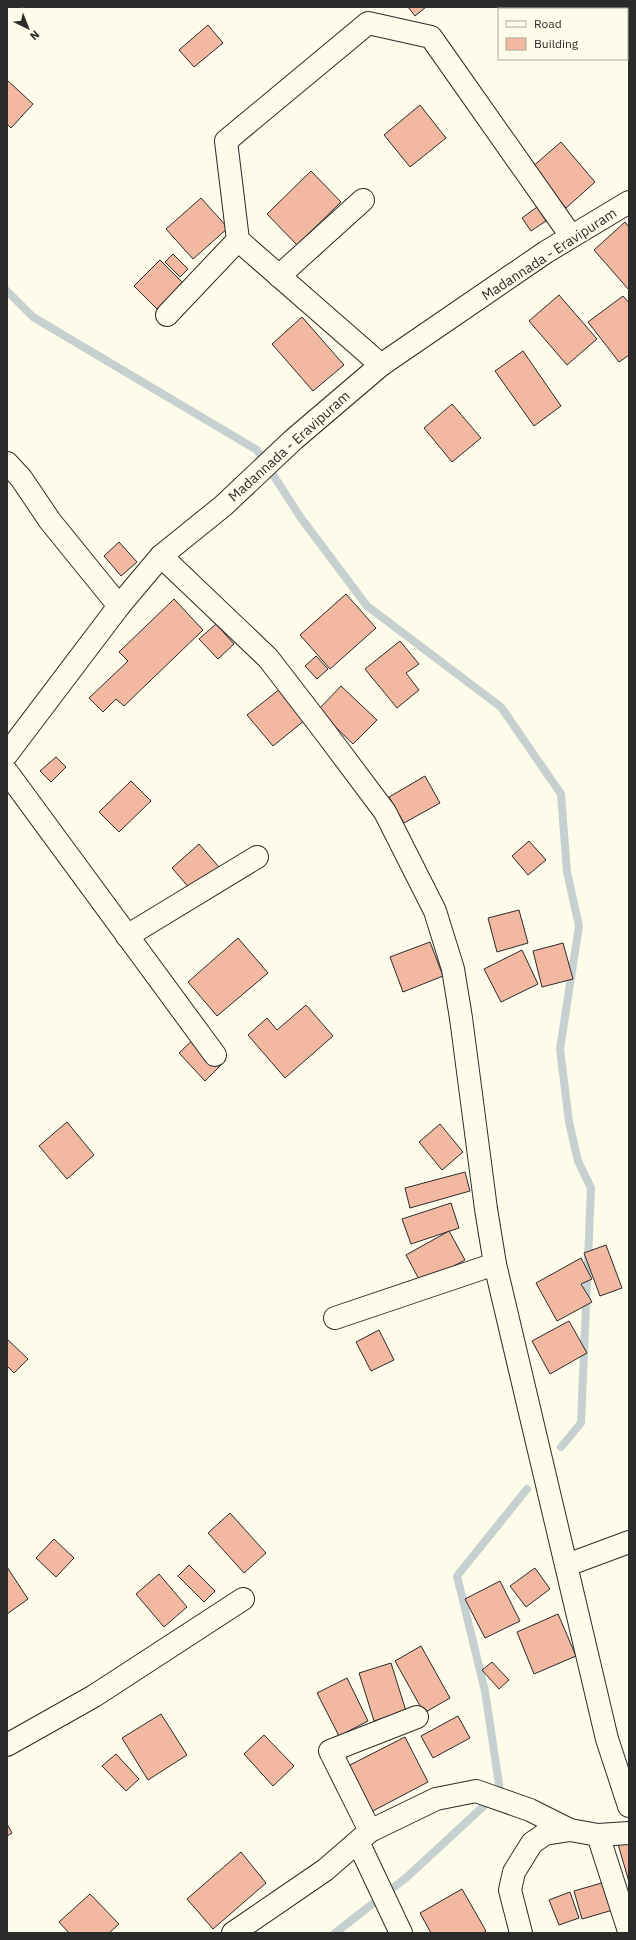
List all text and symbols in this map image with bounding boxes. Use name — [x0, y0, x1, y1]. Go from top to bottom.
north arrow — [8, 8, 48, 48]
legend — [498, 8, 628, 60]
text: Road — [534, 16, 562, 31]
text: N — [27, 27, 43, 43]
text: Building — [534, 36, 579, 51]
street label: Madannada - Eravipuram — [478, 204, 620, 304]
street label: Madannada - Eravipuram — [224, 387, 354, 505]

